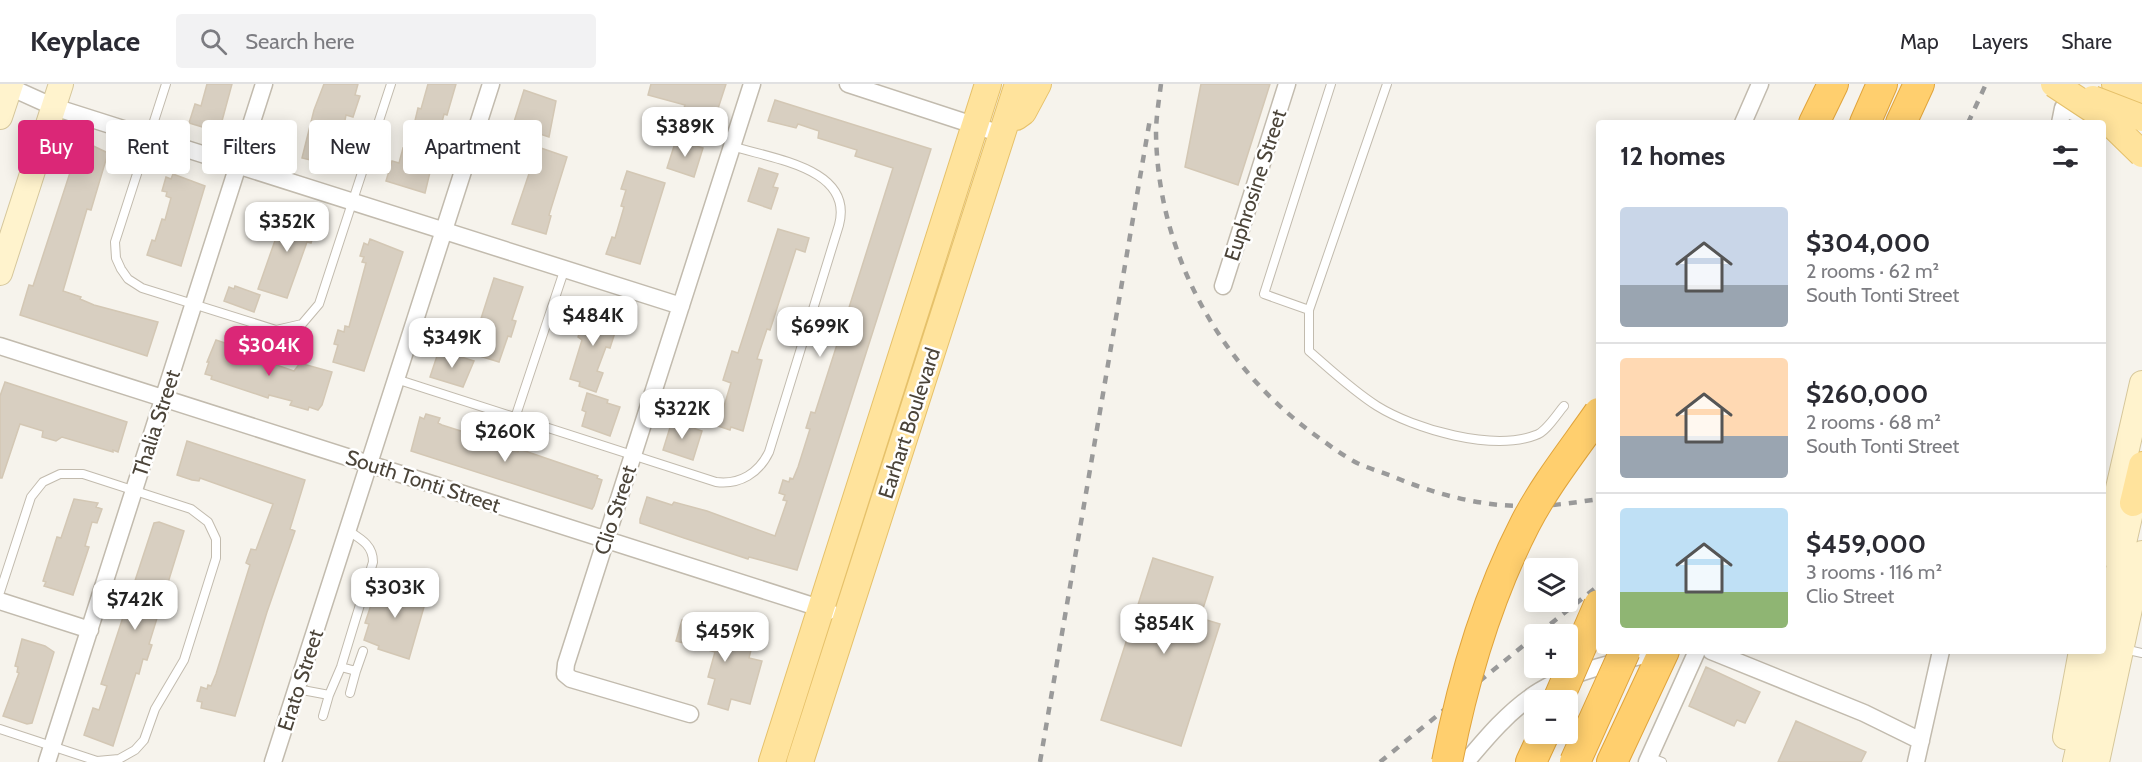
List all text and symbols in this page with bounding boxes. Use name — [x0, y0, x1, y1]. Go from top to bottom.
search box — [176, 14, 596, 68]
text: Keyplace — [30, 24, 140, 58]
icon: search — [197, 25, 230, 58]
text: Search here — [245, 28, 355, 55]
text: Map — [1900, 29, 1939, 54]
text: Layers — [1972, 29, 2028, 54]
text: Share — [2061, 29, 2112, 54]
street label: Euphrosine Street — [1219, 106, 1291, 264]
pin: $389K — [643, 107, 727, 158]
text: $389K — [656, 114, 714, 138]
chip: Buy — [18, 120, 94, 174]
chip: Rent — [106, 120, 190, 174]
chip: Filters — [202, 120, 297, 174]
chip: New — [309, 120, 391, 174]
chip: Apartment — [403, 120, 542, 174]
text: 12 homes — [1620, 140, 1725, 172]
icon: filters — [2049, 140, 2082, 173]
pin: $352K — [245, 202, 329, 253]
text: $352K — [259, 209, 315, 233]
text: $304,000 — [1806, 227, 1930, 259]
icon: home — [1668, 231, 1740, 303]
text: 2 rooms · 62 m² — [1806, 259, 1939, 283]
text: South Tonti Street — [1806, 283, 1959, 307]
pin: $484K — [551, 296, 635, 347]
text: $484K — [562, 303, 624, 327]
pin: $699K — [778, 307, 862, 358]
text: $699K — [791, 314, 849, 338]
pin: $349K — [410, 318, 494, 369]
text: $349K — [423, 325, 481, 349]
pin: $304K — [227, 326, 311, 377]
text: $304K — [238, 333, 300, 357]
street label: Earhart Boulevard — [873, 344, 945, 502]
street label: Thalia Street — [127, 366, 185, 480]
text: $260,000 — [1806, 378, 1928, 410]
icon: home — [1668, 382, 1740, 454]
pin: $322K — [640, 389, 724, 440]
text: $322K — [654, 396, 710, 420]
text: 2 rooms · 68 m² — [1806, 410, 1941, 434]
pin: $260K — [463, 412, 547, 463]
text: $260K — [475, 419, 535, 443]
text: South Tonti Street — [1806, 434, 1959, 458]
street label: South Tonti Street — [343, 444, 503, 518]
street label: Clio Street — [589, 462, 641, 558]
text: $459,000 — [1806, 528, 1926, 560]
icon: home — [1668, 532, 1740, 604]
map controls — [1524, 558, 1578, 744]
button: layers — [1524, 558, 1578, 612]
text: 3 rooms · 116 m² — [1806, 560, 1942, 584]
pin: $303K — [353, 568, 437, 619]
text: $303K — [365, 575, 425, 599]
pin: $742K — [93, 580, 177, 631]
text: Clio Street — [1806, 584, 1894, 608]
text: $742K — [107, 587, 163, 611]
pin: $854K — [1122, 604, 1206, 655]
text: $854K — [1134, 611, 1194, 635]
pin: $459K — [683, 612, 767, 663]
text: $459K — [696, 619, 754, 643]
button: + — [1524, 624, 1578, 678]
street label: Erato Street — [272, 626, 328, 734]
button: − — [1524, 690, 1578, 744]

